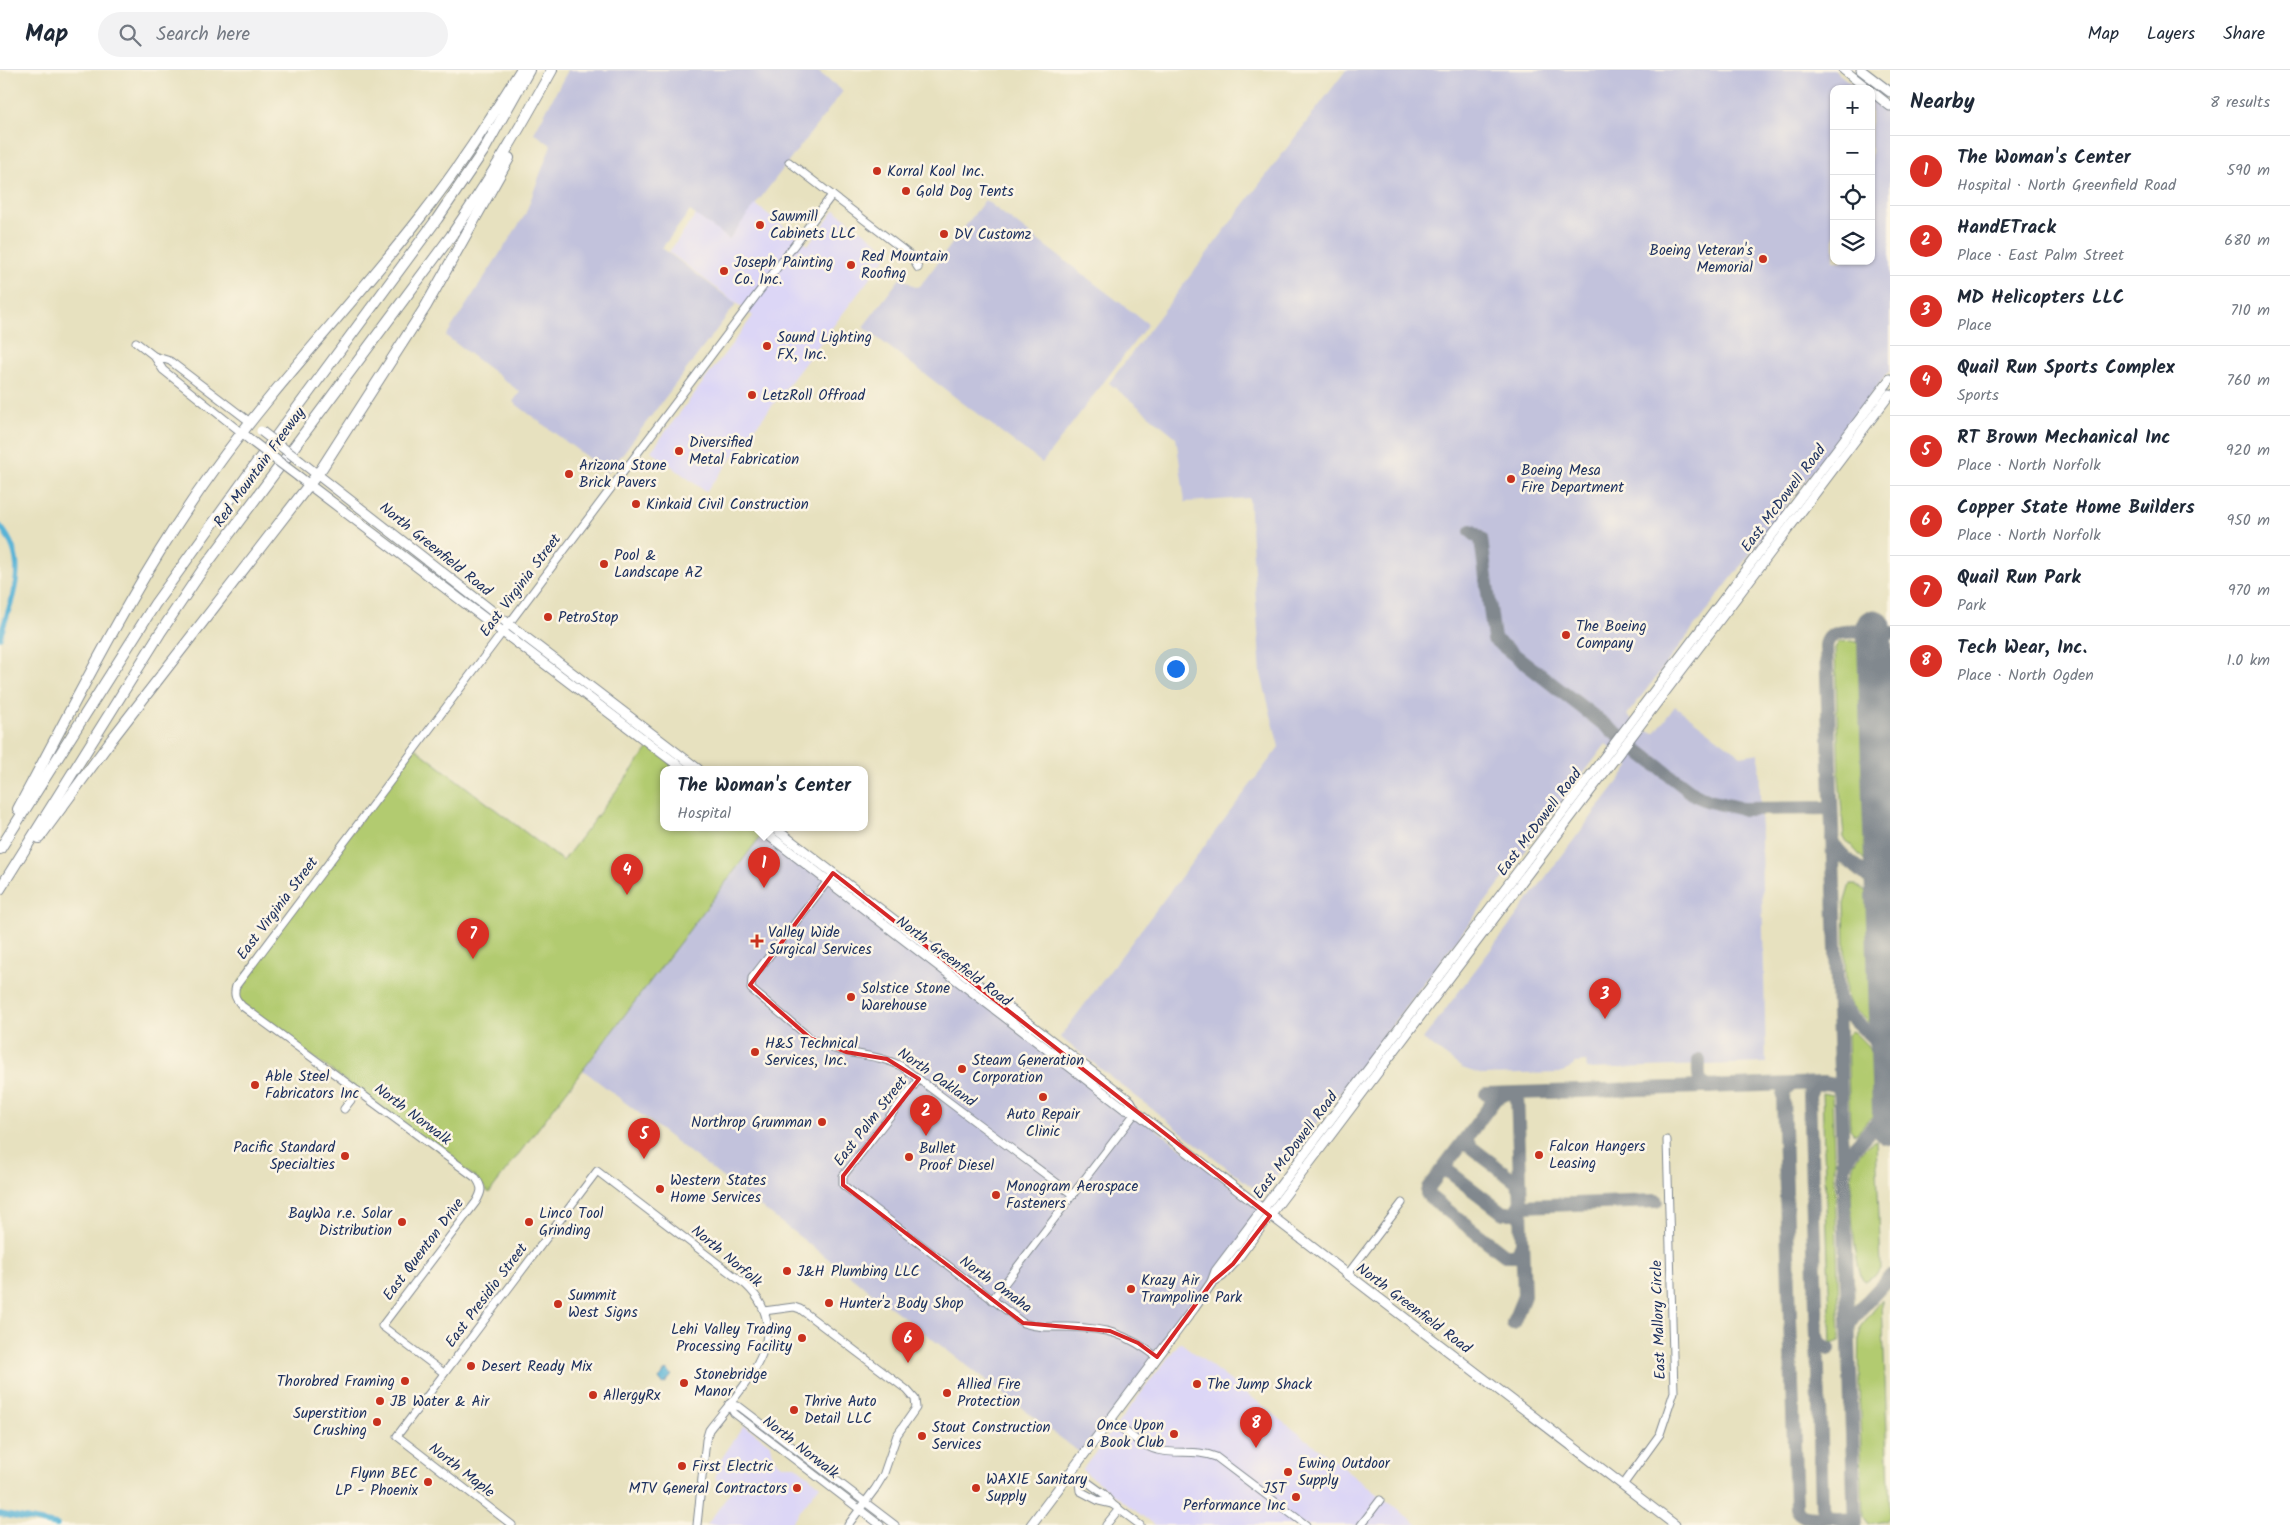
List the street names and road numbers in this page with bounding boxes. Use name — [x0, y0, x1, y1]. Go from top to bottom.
street label: Red Mountain Freeway — [208, 402, 312, 533]
street label: East McDowell Road — [1735, 439, 1833, 557]
street label: North Greenfield Road — [374, 497, 497, 603]
street label: East Virginia Street — [474, 529, 568, 642]
street label: East McDowell Road — [1491, 763, 1589, 881]
street label: East Virginia Street — [231, 852, 325, 965]
street label: North Greenfield Road — [891, 910, 1017, 1014]
street label: North Oakland — [892, 1042, 981, 1114]
street label: East Palm Street — [828, 1071, 914, 1172]
street label: North Norwalk — [369, 1078, 457, 1153]
street label: East McDowell Road — [1247, 1086, 1345, 1204]
street label: East Quenton Drive — [377, 1193, 471, 1306]
street label: North Norfolk — [685, 1220, 768, 1294]
street label: East Presidio Street — [439, 1238, 534, 1353]
street label: North Omaha — [954, 1250, 1037, 1320]
street label: North Greenfield Road — [1351, 1257, 1477, 1361]
street label: East Mallory Circle — [1645, 1259, 1673, 1380]
street label: North Norwalk — [757, 1410, 845, 1486]
street label: North Maple — [423, 1437, 500, 1504]

